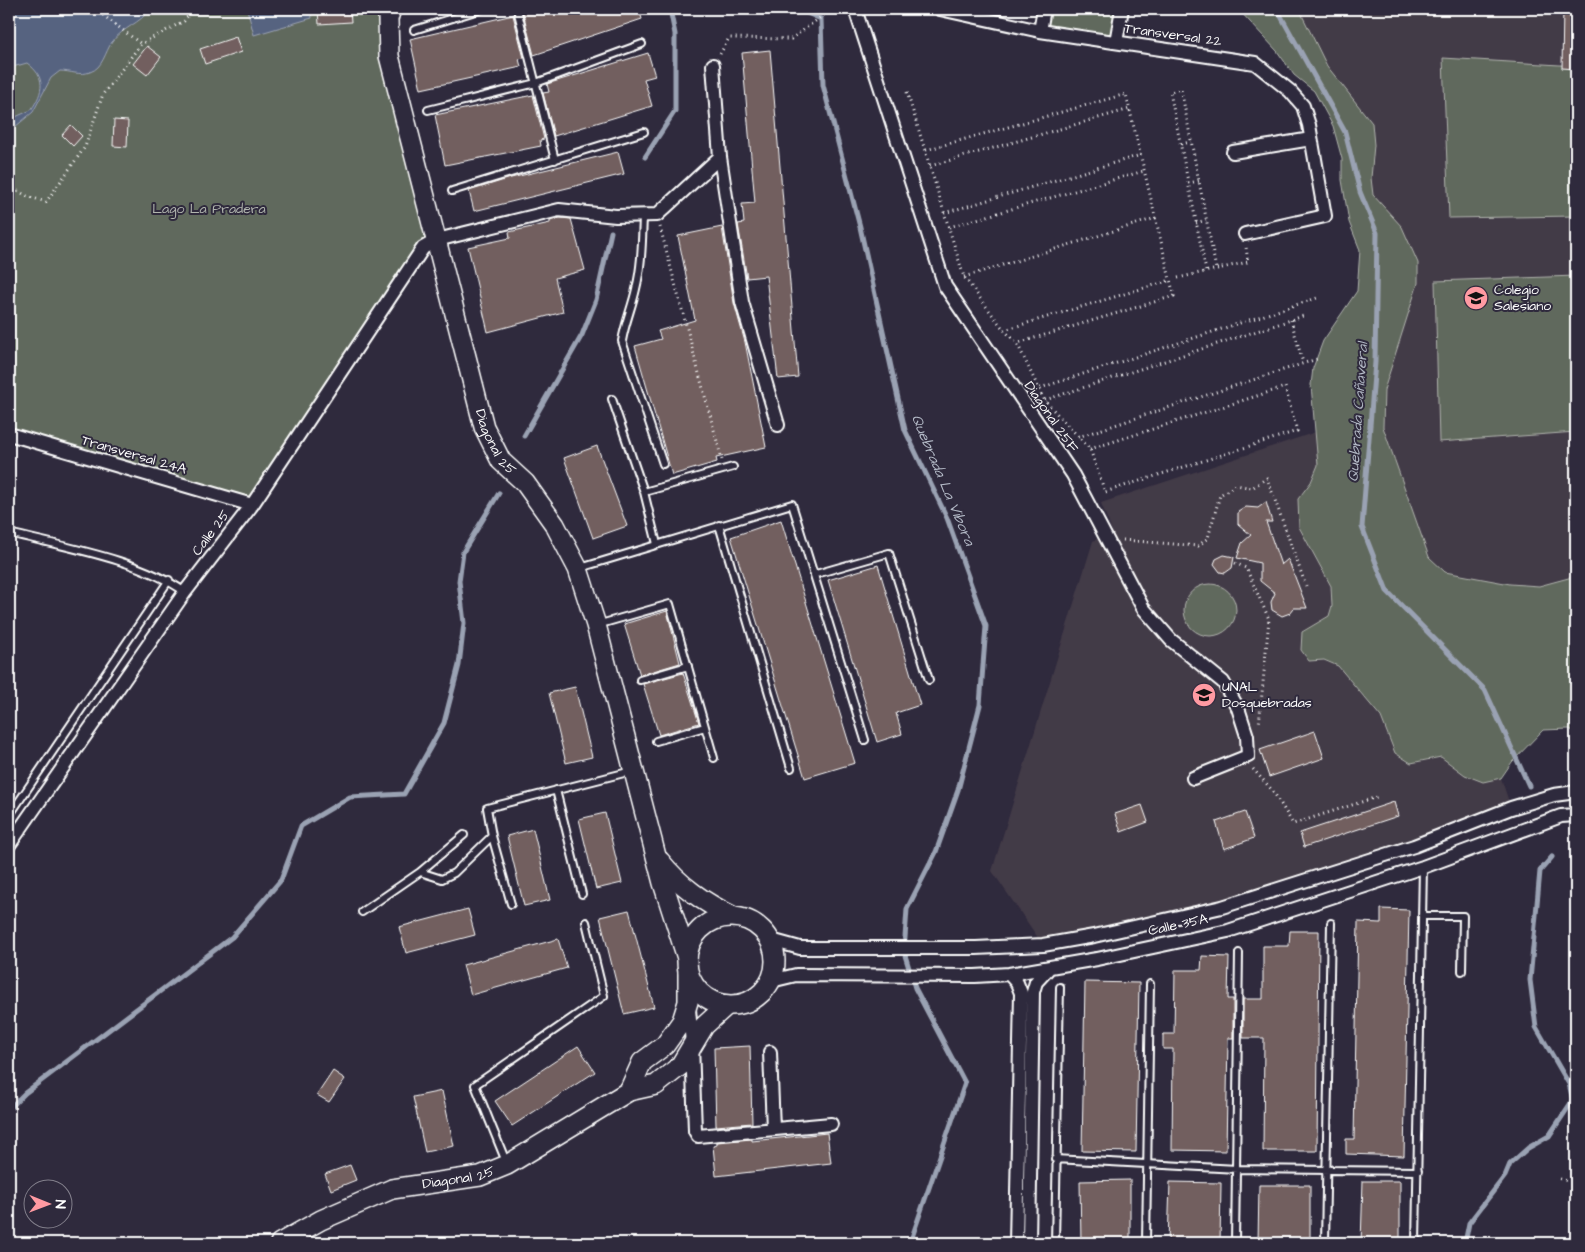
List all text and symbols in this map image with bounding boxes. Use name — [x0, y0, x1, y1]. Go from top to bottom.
street label: Transversal 22 — [1123, 18, 1223, 52]
park label: Lago La Pradera — [152, 199, 266, 219]
place label: Colegio Salesiano — [1494, 280, 1551, 316]
school or university icon: Colegio Salesiano — [1463, 285, 1489, 311]
water label: Quebrada Cañaveral — [1343, 340, 1373, 482]
street label: Diagonal 25F — [1019, 377, 1083, 457]
street label: Diagonal 25 — [470, 407, 521, 480]
water label: Quebrada La Vibora — [906, 411, 981, 550]
street label: Transversal 24A — [79, 430, 189, 480]
street label: Calle 25 — [187, 506, 235, 560]
place label: UNAL Dosquebradas — [1222, 677, 1312, 713]
school or university icon: UNAL Dosquebradas — [1191, 682, 1217, 708]
street label: Calle 35A — [1146, 909, 1210, 941]
street label: Diagonal 25 — [421, 1161, 498, 1194]
north arrow — [22, 1180, 72, 1230]
text: N — [50, 1200, 70, 1209]

